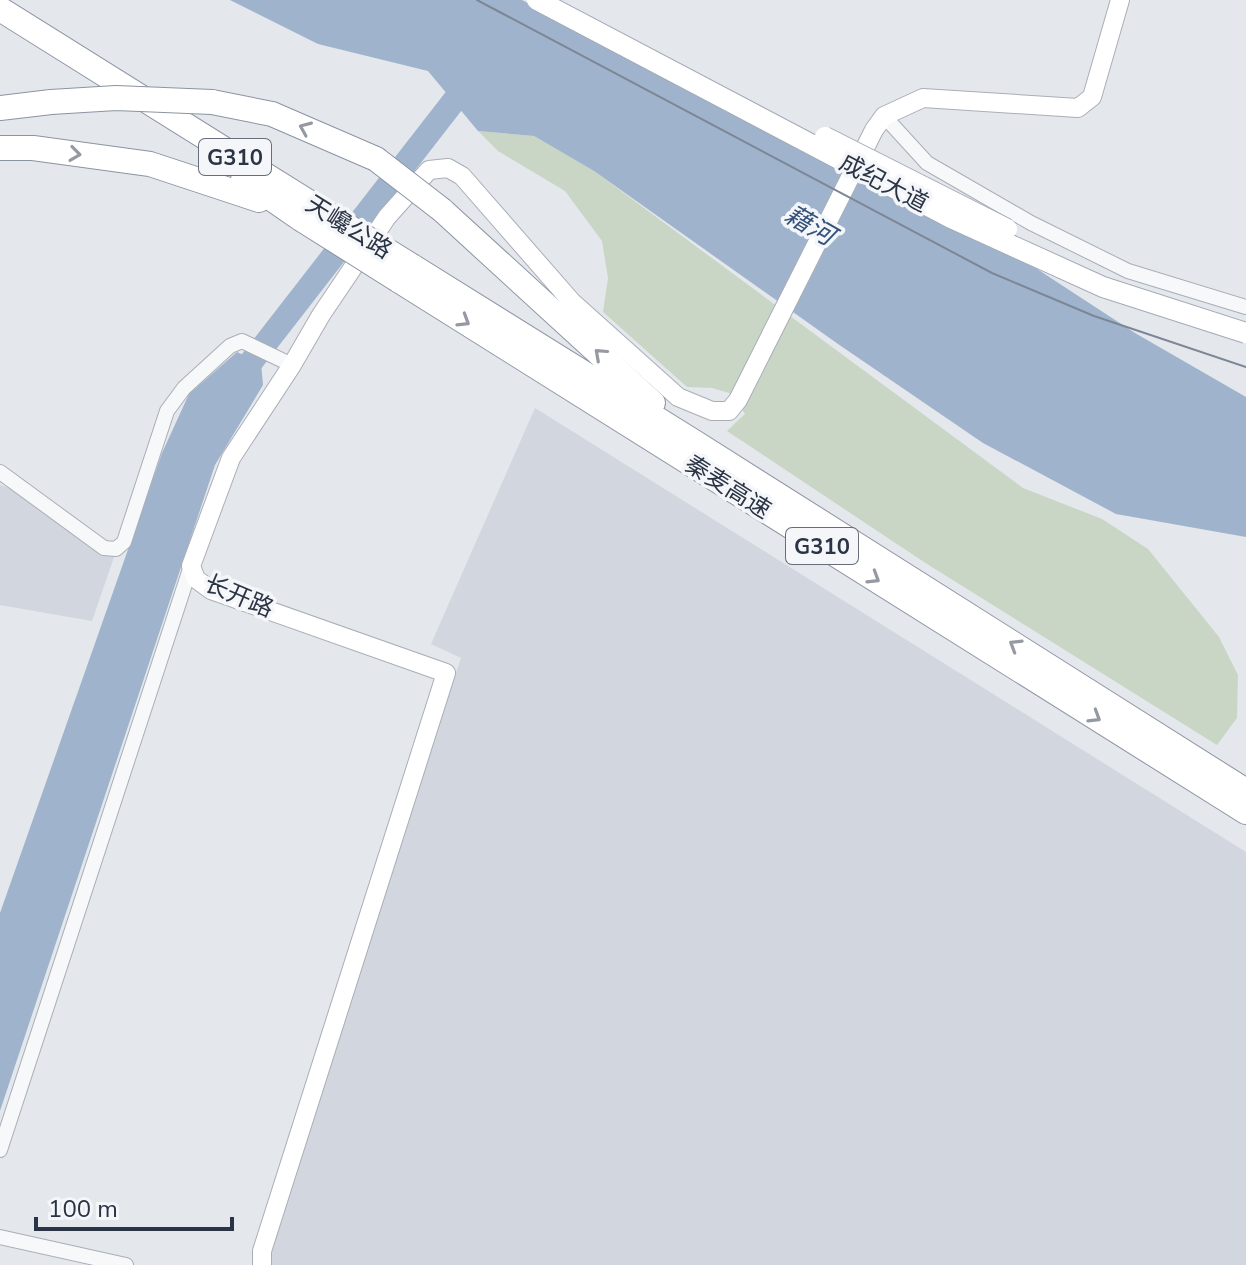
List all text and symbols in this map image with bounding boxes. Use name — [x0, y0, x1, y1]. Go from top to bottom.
one-way arrow — [299, 121, 313, 137]
road number: G310 — [199, 139, 271, 175]
one-way arrow — [68, 145, 82, 162]
street label: 成纪大道 — [834, 146, 934, 220]
street label: 天巉公路 — [300, 188, 398, 266]
water label: 藉河 — [778, 197, 845, 256]
one-way arrow — [455, 312, 470, 327]
one-way arrow — [595, 349, 609, 364]
street label: 秦麦高速 — [679, 448, 777, 526]
road number: G310 — [786, 528, 858, 564]
street label: 长开路 — [200, 567, 278, 625]
one-way arrow — [865, 569, 880, 584]
one-way arrow — [1009, 639, 1023, 654]
one-way arrow — [1086, 707, 1100, 722]
scale bar — [36, 1181, 232, 1231]
text: 100 m — [48, 1193, 118, 1225]

